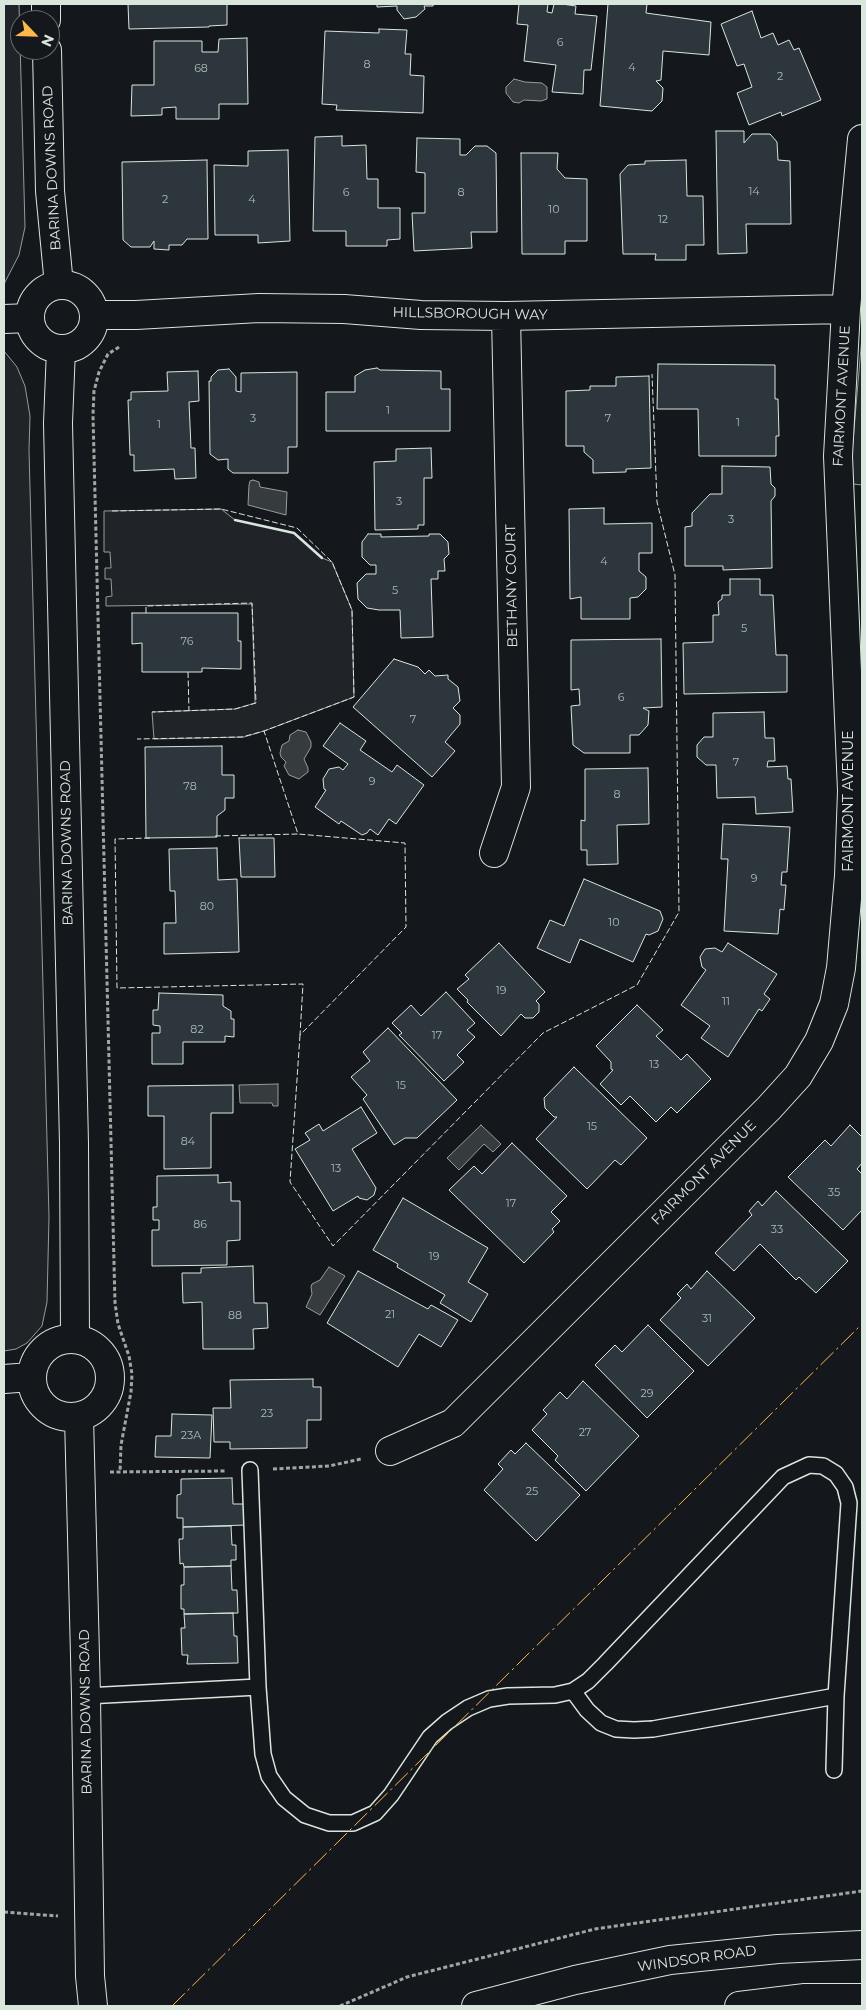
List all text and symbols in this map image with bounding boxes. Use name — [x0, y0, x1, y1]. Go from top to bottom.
north arrow — [10, 10, 60, 60]
text: N — [37, 32, 58, 50]
house number: 6 — [557, 36, 563, 50]
house number: 8 — [363, 58, 371, 72]
house number: 4 — [628, 61, 636, 75]
house number: 68 — [194, 62, 208, 76]
house number: 2 — [777, 70, 783, 84]
street label: BARINA DOWNS ROAD — [39, 85, 65, 251]
house number: 14 — [748, 185, 760, 199]
house number: 6 — [343, 186, 349, 200]
house number: 8 — [457, 186, 465, 200]
house number: 2 — [162, 193, 168, 207]
house number: 4 — [248, 193, 256, 207]
house number: 10 — [548, 203, 560, 217]
house number: 12 — [658, 213, 668, 227]
street label: HILLSBOROUGH WAY — [392, 304, 548, 324]
street label: FAIRMONT AVENUE — [830, 325, 854, 467]
house number: 1 — [386, 404, 390, 418]
house number: 3 — [250, 412, 256, 426]
house number: 7 — [605, 412, 611, 426]
house number: 1 — [736, 416, 740, 430]
house number: 1 — [157, 418, 161, 432]
house number: 3 — [396, 495, 402, 509]
house number: 3 — [728, 513, 734, 527]
street label: BETHANY COURT — [503, 524, 521, 648]
house number: 4 — [600, 555, 608, 569]
house number: 5 — [392, 584, 398, 598]
house number: 5 — [741, 622, 747, 636]
house number: 76 — [181, 635, 193, 649]
house number: 6 — [618, 691, 624, 705]
house number: 7 — [410, 713, 416, 727]
street label: FAIRMONT AVENUE — [841, 730, 857, 872]
house number: 7 — [733, 756, 739, 770]
street label: BARINA DOWNS ROAD — [57, 760, 77, 926]
house number: 9 — [369, 775, 375, 789]
house number: 78 — [183, 780, 197, 794]
house number: 8 — [613, 788, 621, 802]
house number: 9 — [751, 872, 757, 886]
house number: 80 — [200, 900, 214, 914]
house number: 10 — [608, 916, 620, 930]
house number: 19 — [496, 984, 506, 998]
house number: 11 — [722, 995, 730, 1009]
house number: 82 — [190, 1023, 204, 1037]
house number: 17 — [432, 1029, 442, 1043]
house number: 13 — [649, 1058, 659, 1072]
house number: 15 — [396, 1079, 406, 1093]
street label: FAIRMONT AVENUE — [648, 1117, 760, 1229]
house number: 15 — [587, 1120, 597, 1134]
house number: 84 — [181, 1135, 195, 1149]
house number: 13 — [331, 1162, 341, 1176]
house number: 35 — [828, 1186, 840, 1200]
house number: 17 — [506, 1197, 516, 1211]
house number: 86 — [193, 1218, 207, 1232]
house number: 33 — [771, 1223, 783, 1237]
house number: 19 — [429, 1250, 439, 1264]
house number: 21 — [385, 1308, 395, 1322]
house number: 88 — [228, 1309, 242, 1323]
house number: 31 — [702, 1312, 712, 1326]
house number: 29 — [641, 1387, 653, 1401]
house number: 23 — [261, 1407, 273, 1421]
house number: 27 — [579, 1426, 591, 1440]
house number: 23A — [181, 1429, 201, 1443]
house number: 25 — [526, 1485, 538, 1499]
street label: BARINA DOWNS ROAD — [76, 1629, 96, 1795]
street label: WINDSOR ROAD — [636, 1942, 758, 1976]

